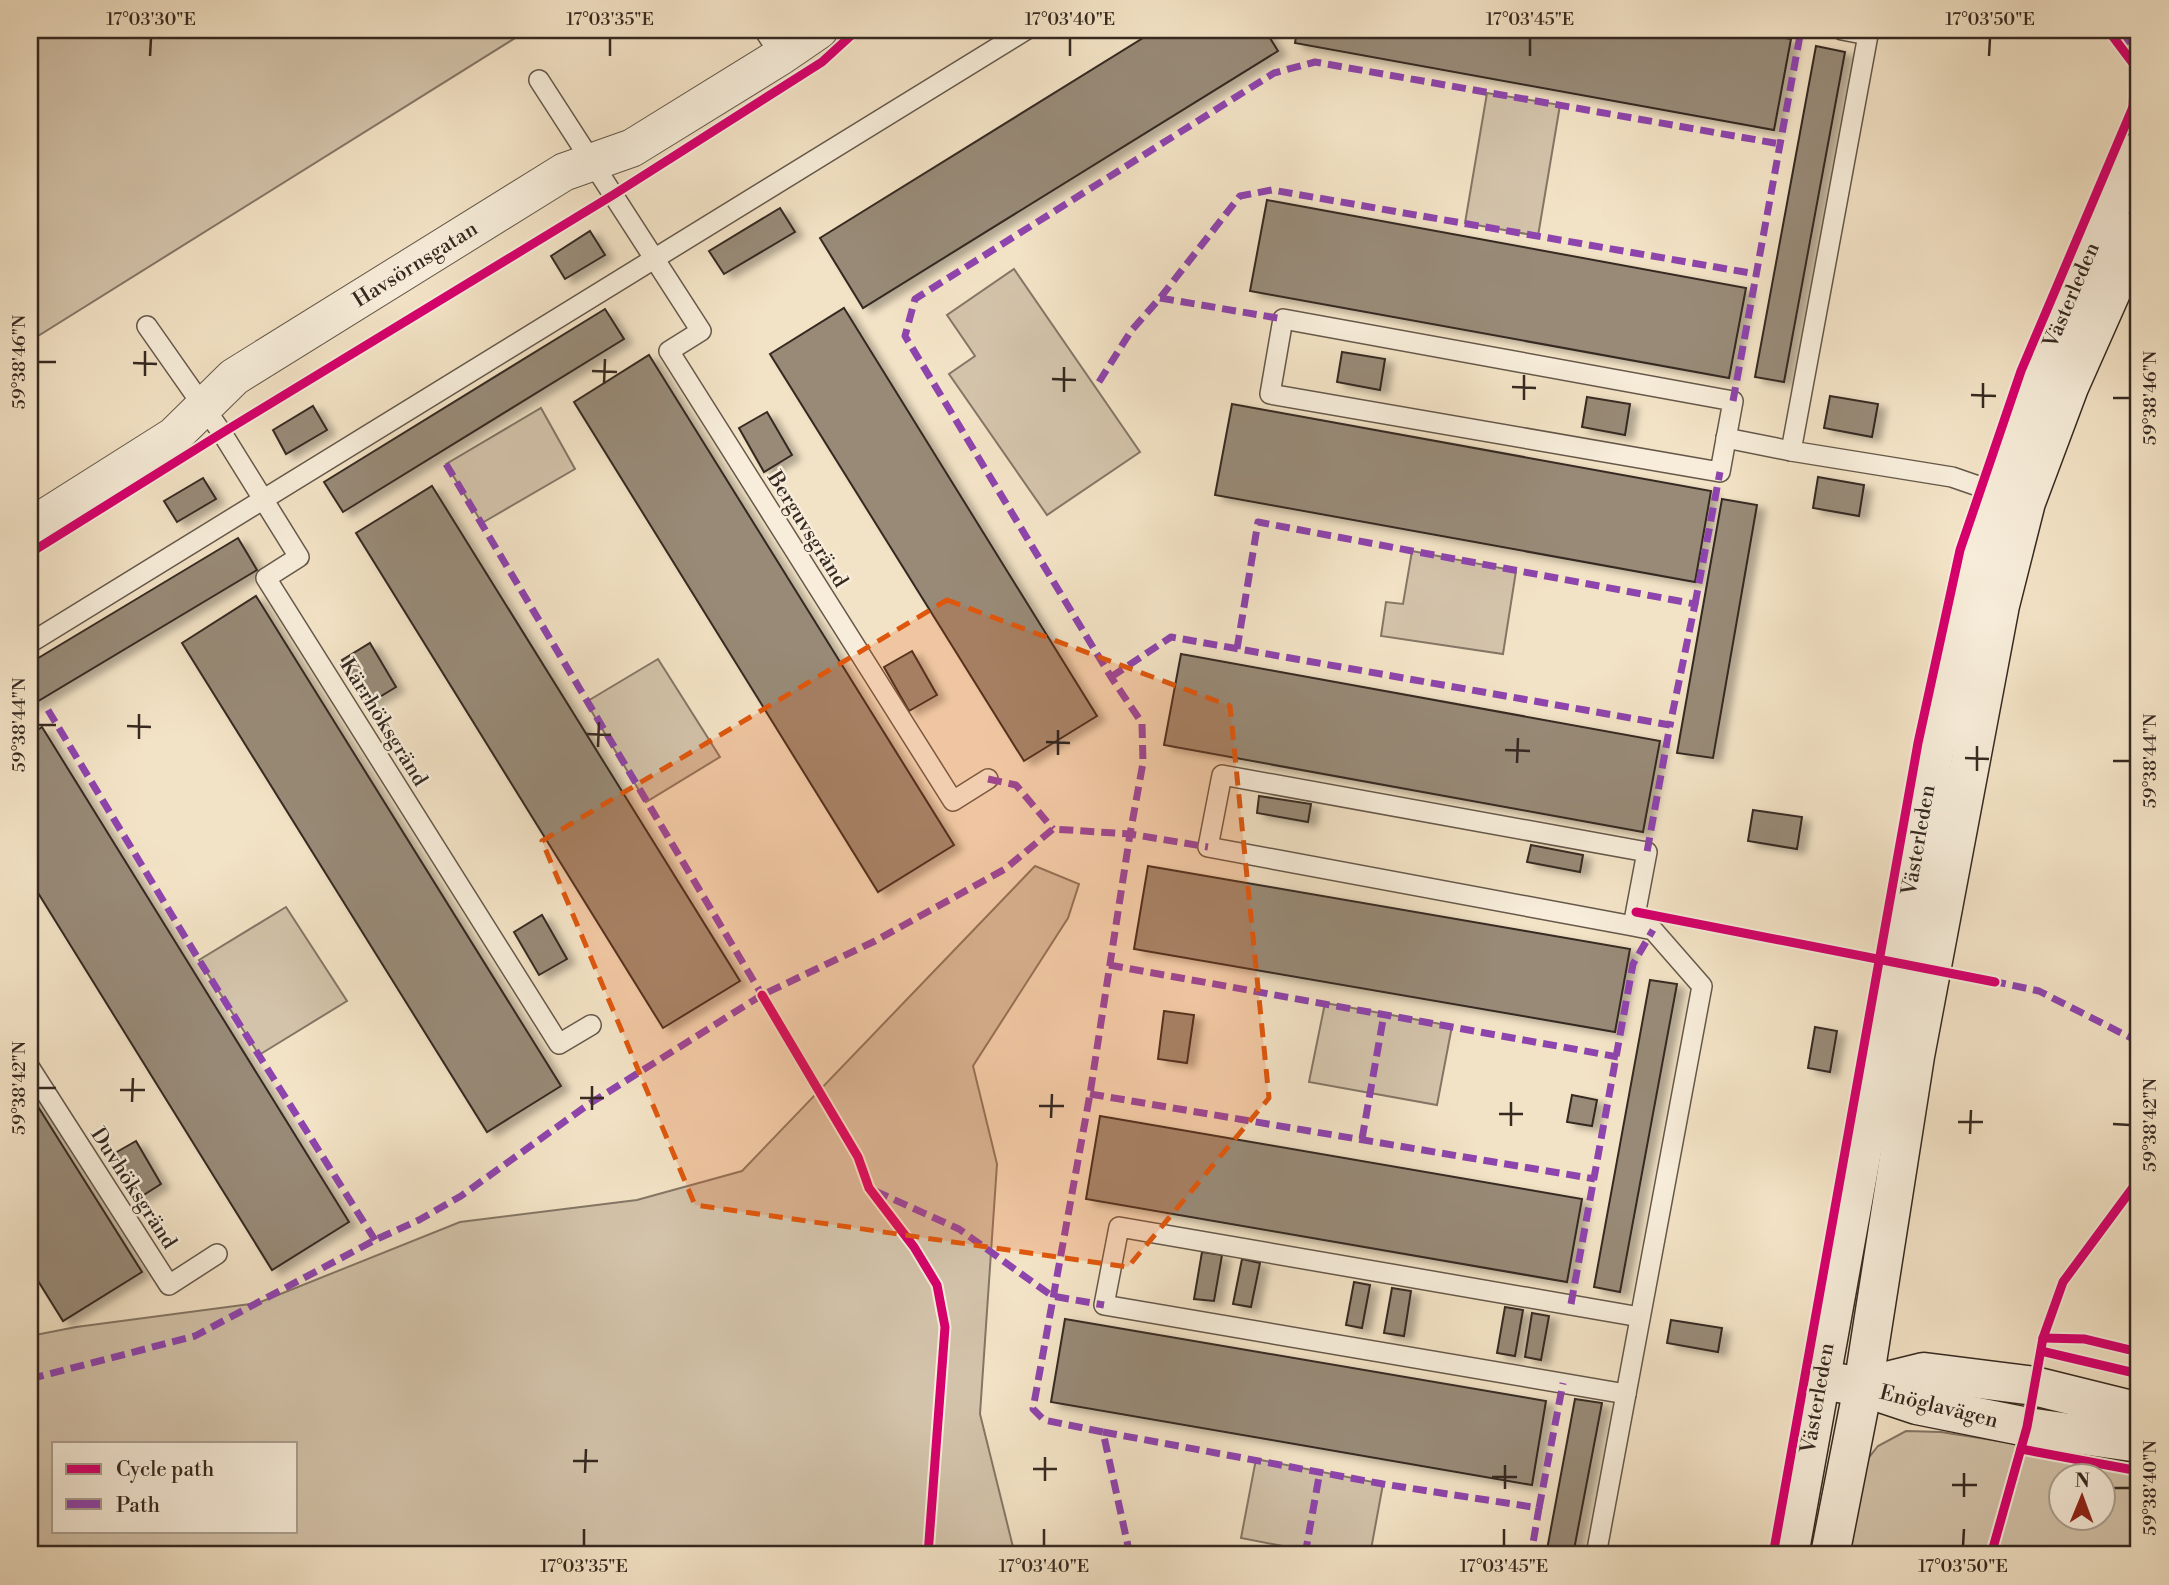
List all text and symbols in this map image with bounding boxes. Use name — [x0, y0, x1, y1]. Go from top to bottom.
text: 17°03'30"E — [106, 8, 196, 31]
text: 17°03'35"E — [566, 8, 654, 31]
text: 17°03'40"E — [1025, 8, 1115, 31]
text: 17°03'45"E — [1486, 8, 1574, 31]
text: 17°03'50"E — [1945, 8, 2035, 31]
street label: Havsörnsgatan — [348, 216, 483, 314]
street label: Västerleden — [2038, 238, 2106, 353]
text: 59°38'46"N — [8, 314, 31, 409]
text: 59°38'46"N — [2139, 350, 2162, 445]
street label: Berguvsgränd — [761, 466, 853, 593]
street label: Kärrhöksgränd — [334, 654, 433, 791]
text: 59°38'44"N — [8, 677, 31, 772]
text: 59°38'44"N — [2139, 713, 2162, 808]
street label: Västerleden — [1896, 782, 1942, 898]
text: 59°38'42"N — [8, 1040, 31, 1135]
text: 59°38'42"N — [2139, 1077, 2162, 1172]
street label: Duvhöksgränd — [84, 1123, 182, 1254]
street label: Västerleden — [1795, 1340, 1841, 1456]
street label: Enöglavägen — [1877, 1380, 2001, 1434]
text: 59°38'40"N — [2139, 1440, 2162, 1536]
legend — [52, 1442, 298, 1532]
text: Cycle path — [116, 1457, 215, 1483]
north arrow — [2046, 1462, 2116, 1532]
text: N — [2075, 1469, 2090, 1493]
text: Path — [116, 1493, 161, 1519]
text: 17°03'35"E — [540, 1555, 628, 1578]
text: 17°03'40"E — [999, 1555, 1089, 1578]
text: 17°03'45"E — [1460, 1555, 1548, 1578]
text: 17°03'50"E — [1918, 1555, 2008, 1578]

